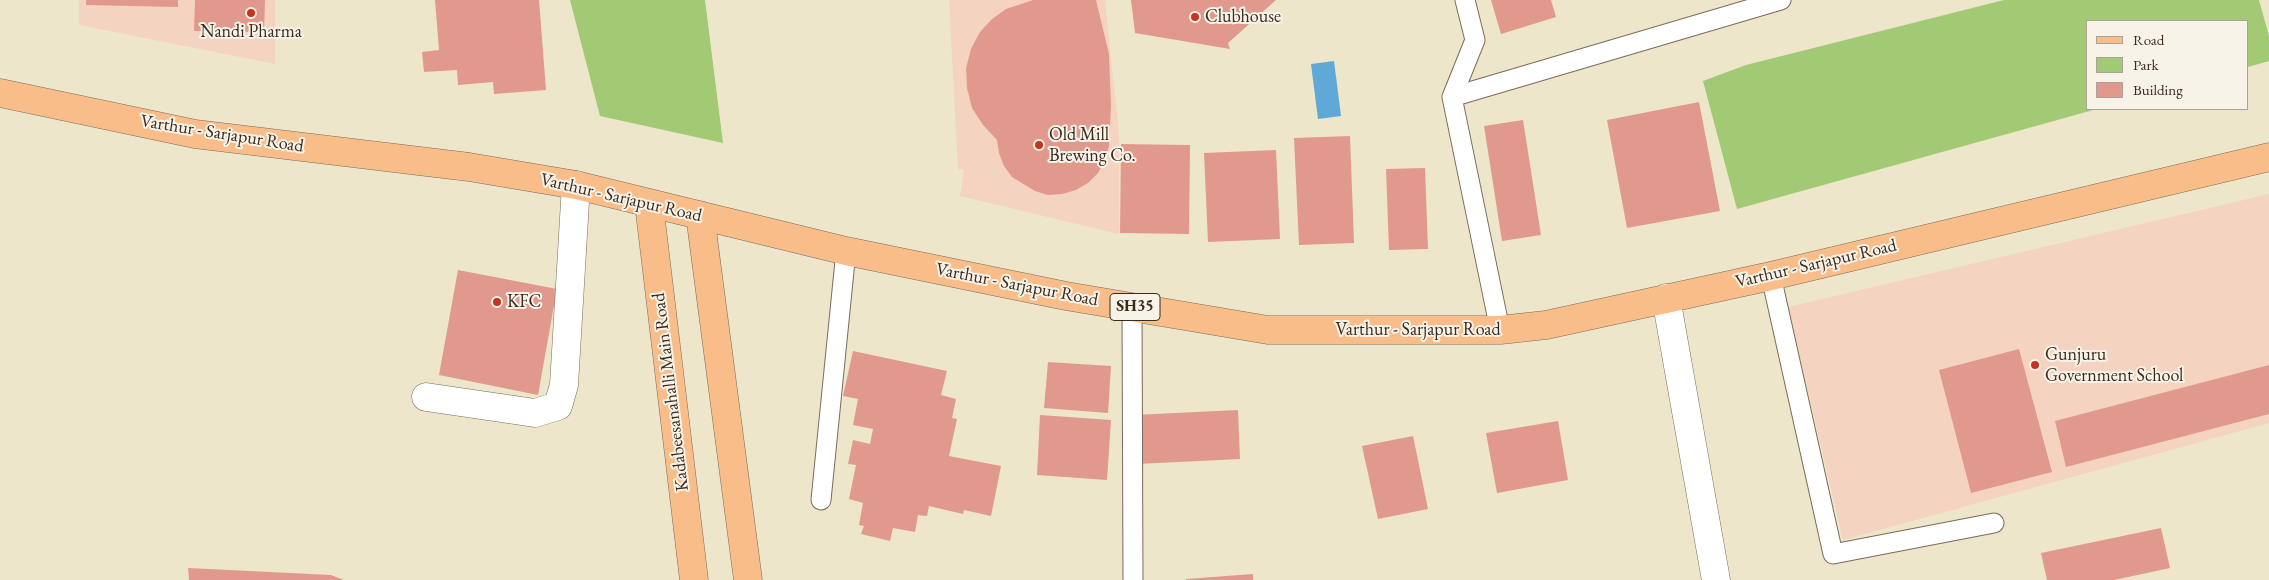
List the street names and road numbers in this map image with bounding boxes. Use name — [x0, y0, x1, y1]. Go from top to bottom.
street label: Varthur - Sarjapur Road — [139, 110, 305, 158]
street label: Varthur - Sarjapur Road — [538, 169, 704, 227]
street label: Varthur - Sarjapur Road — [1733, 235, 1899, 293]
street label: Varthur - Sarjapur Road — [934, 259, 1100, 311]
street label: Kadabeesanahalli Main Road — [648, 291, 694, 493]
road number: SH35 — [1110, 294, 1160, 320]
street label: Varthur - Sarjapur Road — [1336, 319, 1500, 341]

